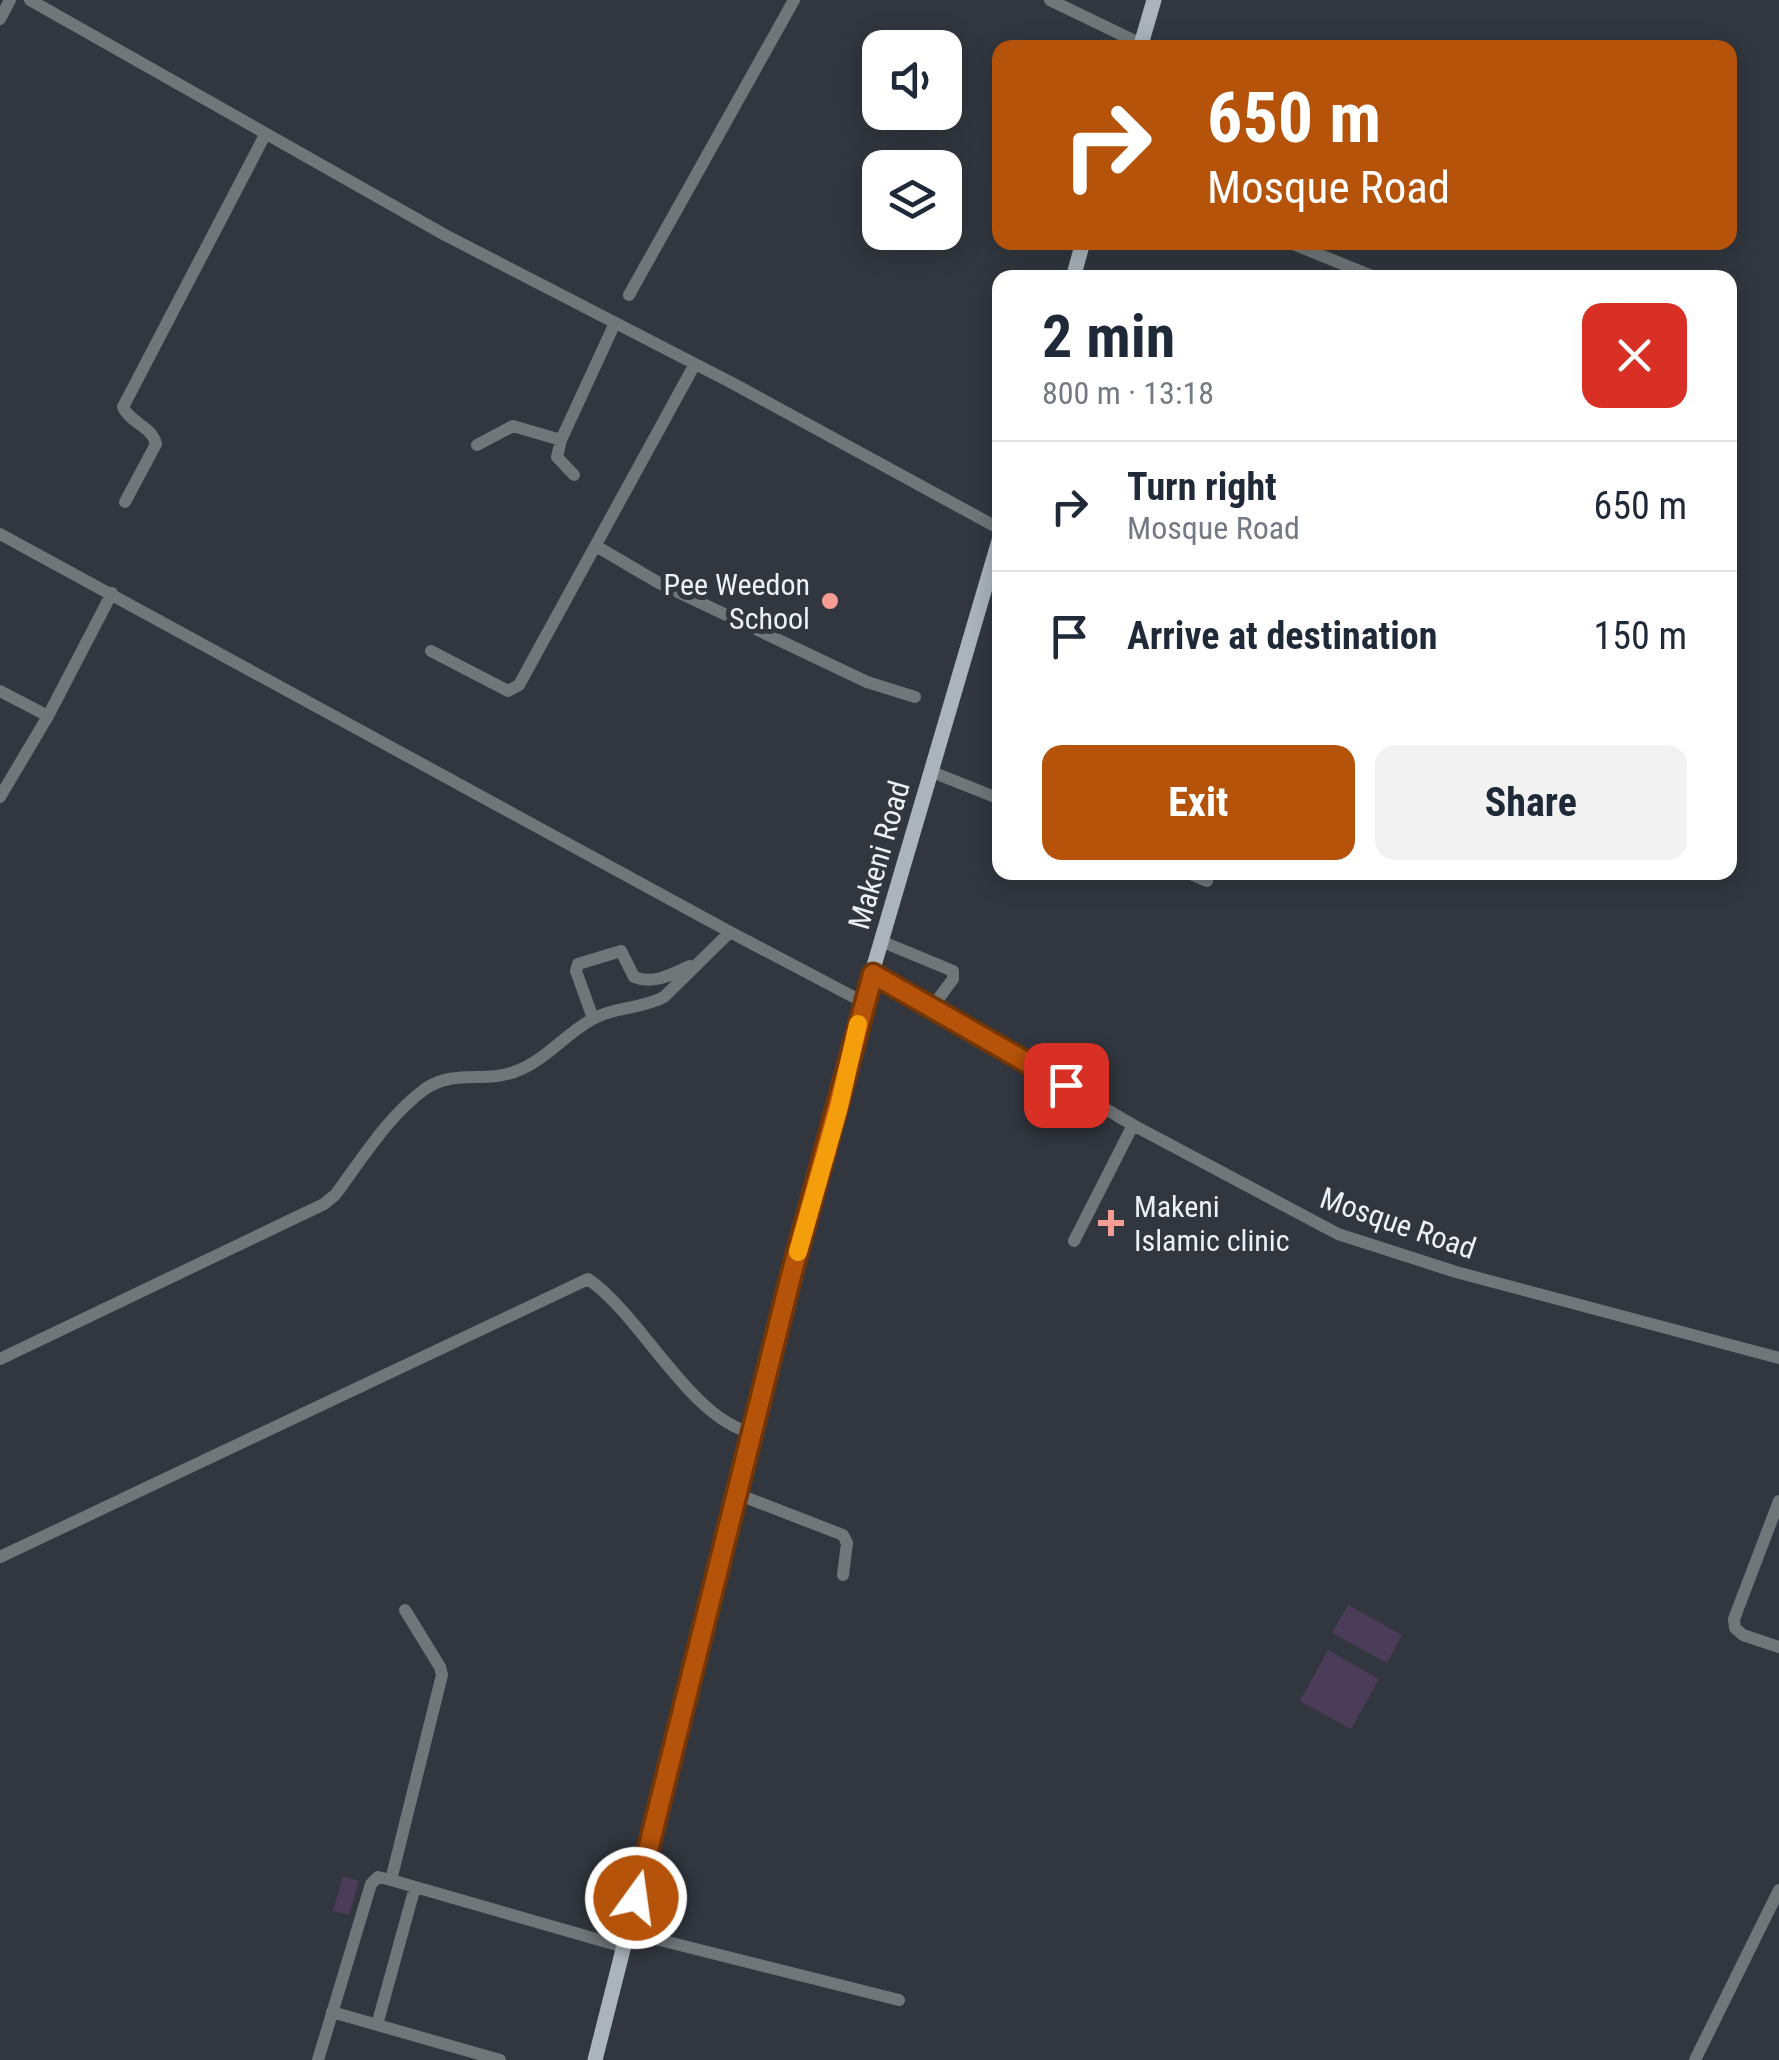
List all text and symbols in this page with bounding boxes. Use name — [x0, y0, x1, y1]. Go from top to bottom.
map controls — [862, 30, 962, 250]
button: sound — [862, 30, 962, 130]
text: 650 m — [1207, 77, 1381, 159]
icon: right — [1042, 80, 1172, 210]
button: layers — [862, 150, 962, 250]
text: Mosque Road — [1207, 161, 1450, 214]
text: 2 min — [1042, 301, 1175, 372]
button: close — [1582, 303, 1687, 408]
text: 800 m · 13:18 — [1042, 374, 1214, 412]
text: Turn right — [1127, 465, 1277, 509]
icon: right — [1042, 479, 1097, 534]
text: 650 m — [1593, 484, 1687, 528]
text: Mosque Road — [1127, 509, 1300, 547]
place label: Pee Weedon School — [664, 567, 810, 636]
marker: Pee Weedon School — [819, 590, 841, 612]
icon: arrive — [1042, 609, 1097, 664]
text: Arrive at destination — [1127, 614, 1437, 658]
text: 150 m — [1593, 614, 1687, 658]
button: Exit — [1042, 745, 1355, 860]
button: Share — [1375, 745, 1687, 860]
street label: Makeni Road — [841, 777, 917, 933]
pin — [1024, 1043, 1109, 1128]
icon: arrive — [1039, 1058, 1094, 1113]
street label: Mosque Road — [1316, 1180, 1480, 1266]
place label: Makeni Islamic clinic — [1134, 1189, 1290, 1258]
marker: Makeni Islamic clinic — [1098, 1210, 1124, 1236]
position arrow — [584, 1846, 688, 1950]

